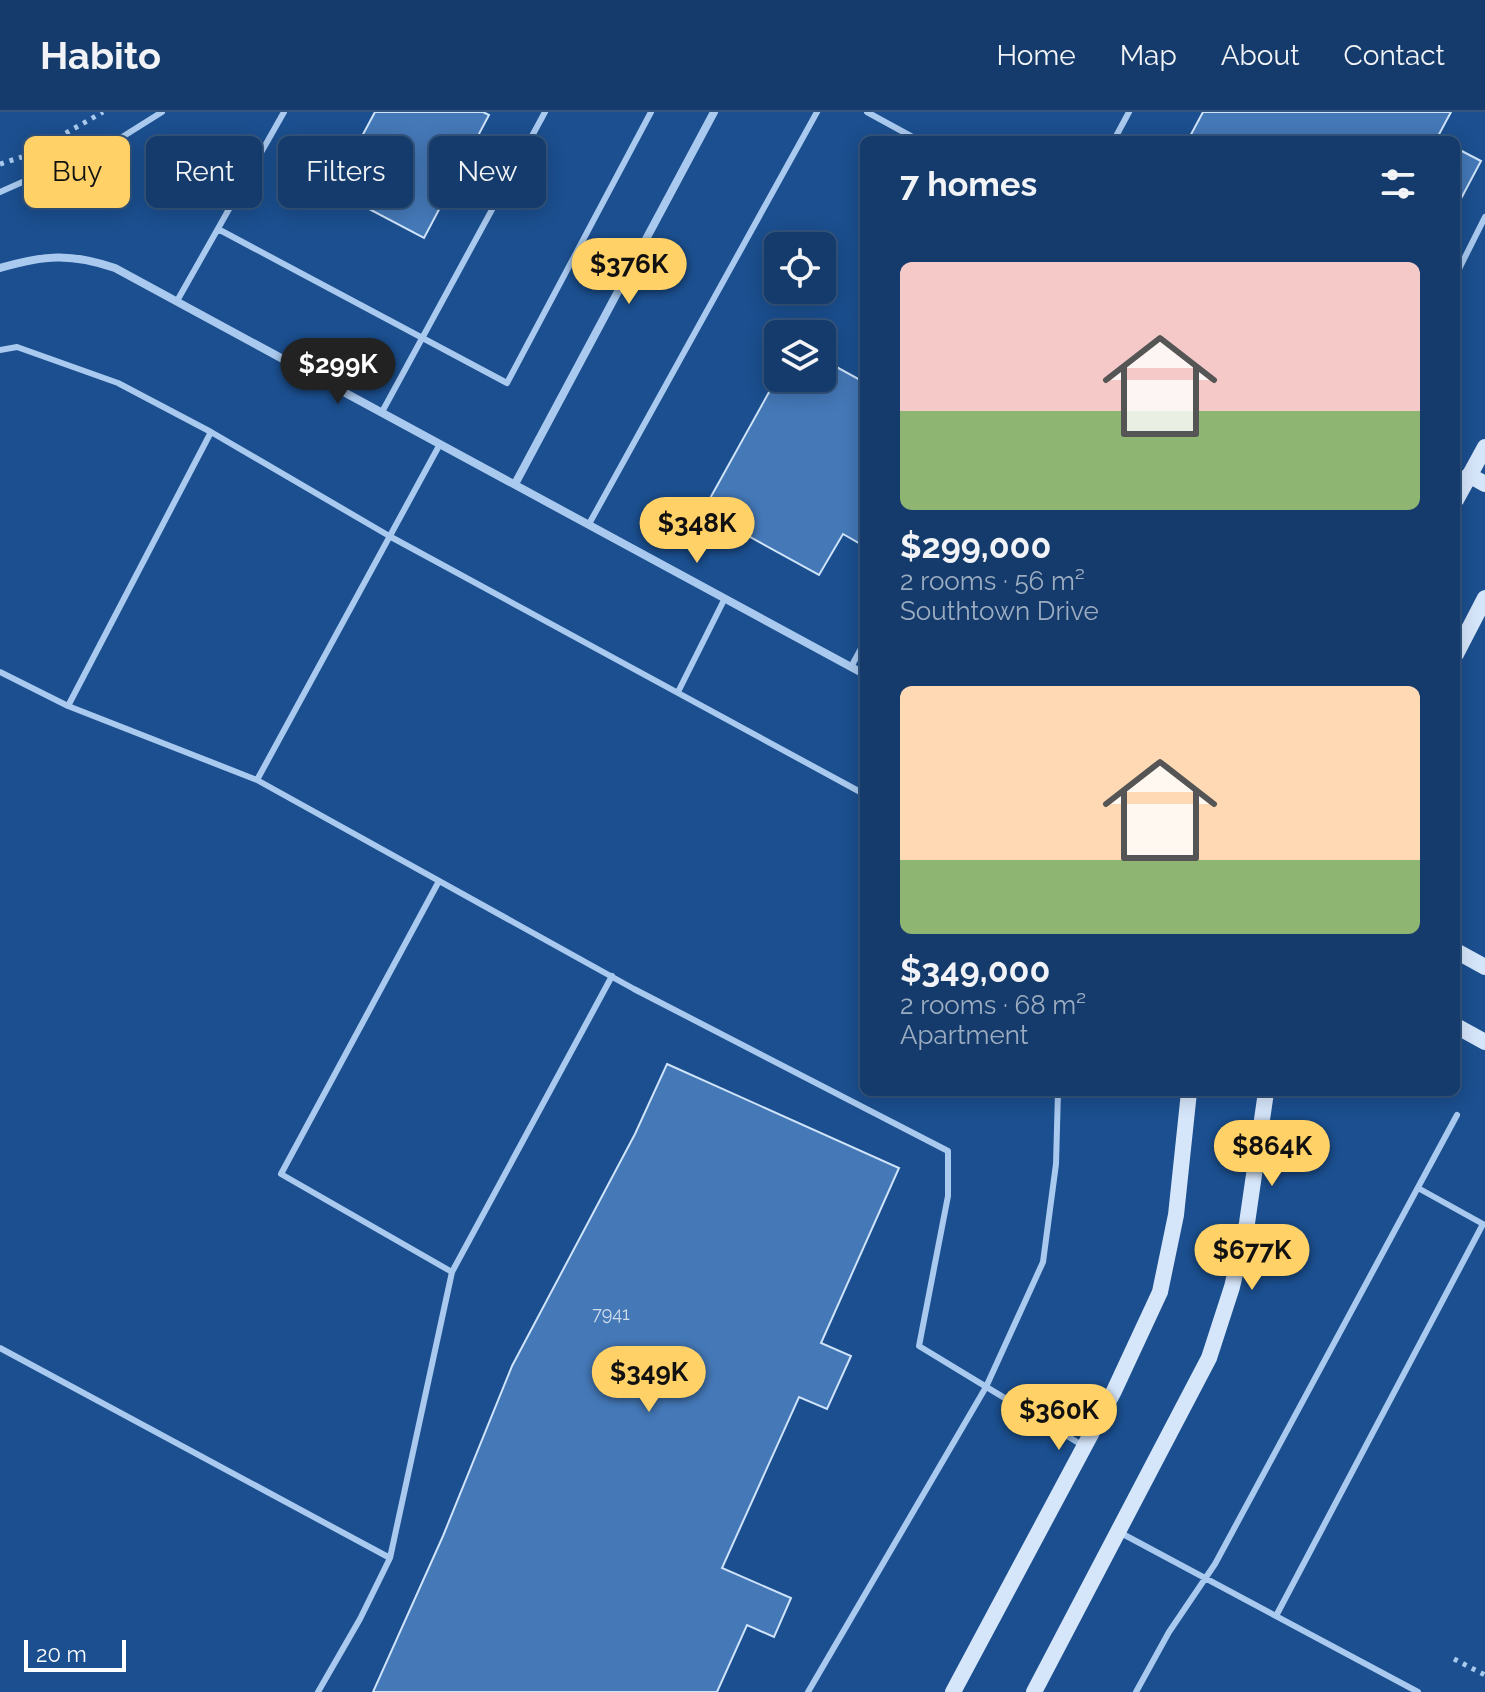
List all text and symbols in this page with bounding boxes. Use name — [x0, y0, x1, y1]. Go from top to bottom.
text: Habito — [40, 33, 161, 78]
text: Home — [996, 39, 1076, 72]
text: Map — [1120, 39, 1177, 72]
text: About — [1221, 39, 1300, 72]
text: Contact — [1344, 39, 1445, 72]
chip: Buy — [24, 136, 130, 208]
chip: Rent — [146, 136, 262, 208]
chip: Filters — [278, 136, 413, 208]
chip: New — [429, 136, 546, 208]
icon: filters — [1376, 162, 1420, 206]
text: 7 homes — [900, 164, 1037, 204]
map controls — [764, 232, 836, 392]
button: locate — [764, 232, 836, 304]
pin: $376K — [573, 238, 685, 306]
text: $376K — [590, 249, 668, 279]
icon: home — [1088, 314, 1232, 458]
button: layers — [764, 320, 836, 392]
pin: $299K — [282, 338, 394, 406]
text: $299K — [298, 349, 378, 379]
pin: $348K — [641, 497, 753, 565]
text: $348K — [658, 508, 736, 538]
text: $299,000 — [900, 526, 1051, 566]
text: 2 rooms · 56 m² — [900, 566, 1085, 596]
text: Southtown Drive — [900, 596, 1099, 626]
icon: home — [1088, 738, 1232, 882]
text: $349,000 — [900, 950, 1050, 990]
text: 2 rooms · 68 m² — [900, 990, 1086, 1020]
text: Apartment — [900, 1020, 1029, 1050]
pin: $864K — [1216, 1120, 1328, 1188]
text: $864K — [1232, 1131, 1312, 1161]
pin: $677K — [1196, 1224, 1308, 1292]
text: $677K — [1213, 1235, 1292, 1265]
house number: 7941 — [592, 1303, 630, 1324]
pin: $349K — [593, 1346, 705, 1414]
text: $349K — [610, 1357, 688, 1387]
pin: $360K — [1003, 1384, 1115, 1452]
text: $360K — [1019, 1395, 1099, 1425]
scale bar — [24, 1636, 126, 1672]
text: 20 m — [36, 1641, 87, 1667]

